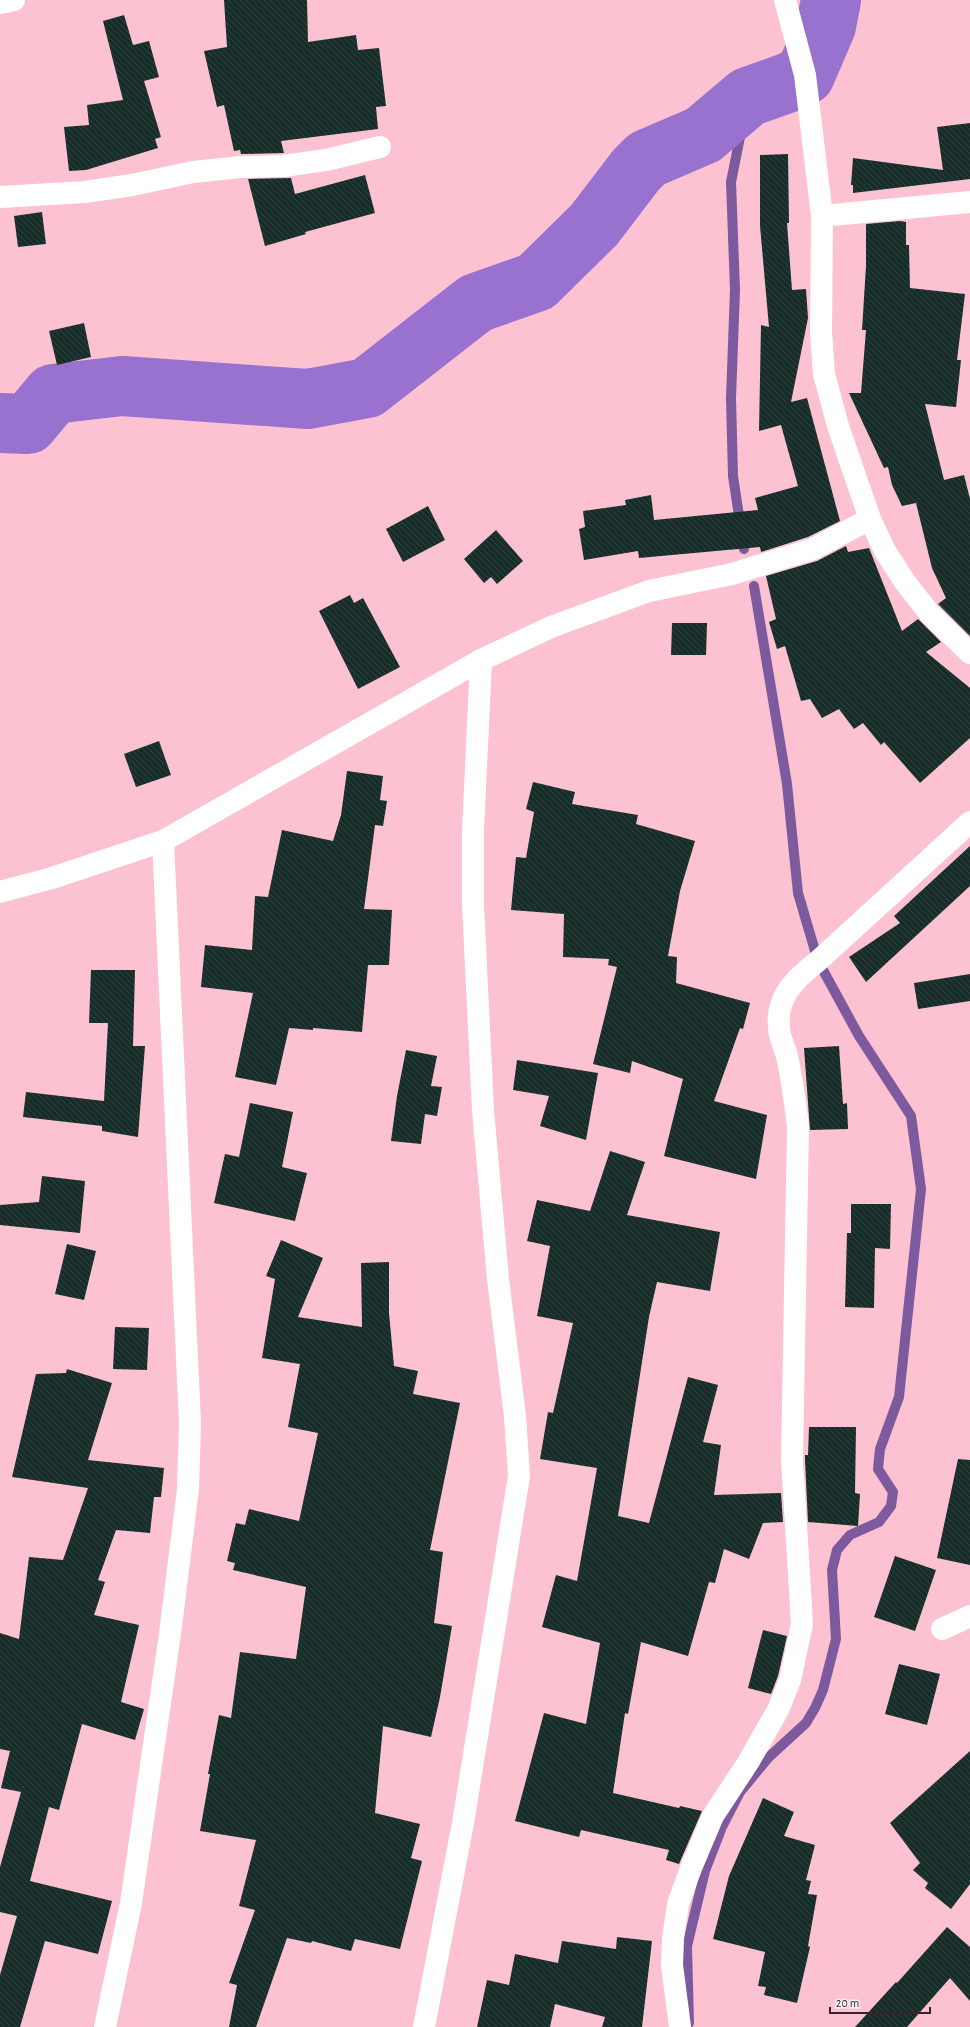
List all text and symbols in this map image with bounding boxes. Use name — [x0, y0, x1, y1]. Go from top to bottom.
scale bar — [830, 1989, 930, 2015]
text: 20 m — [836, 1997, 859, 2009]

